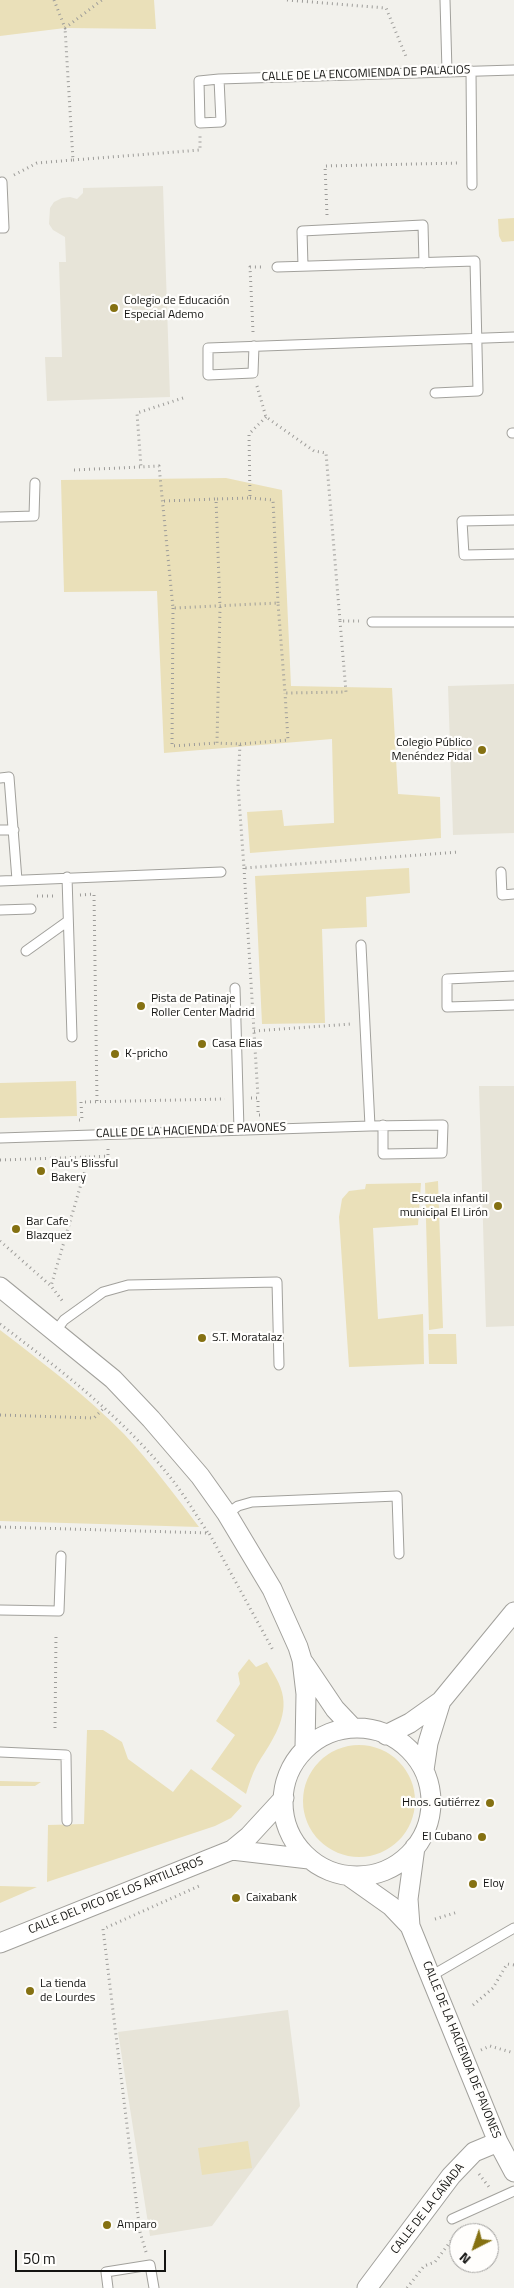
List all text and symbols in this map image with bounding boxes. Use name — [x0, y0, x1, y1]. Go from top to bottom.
street label: CALLE DE LA ENCOMIENDA DE PALACIOS — [261, 63, 471, 85]
place label: Colegio de Educación Especial Ademo — [124, 294, 230, 322]
marker: Colegio de Educación Especial Ademo — [108, 302, 120, 314]
place label: Colegio Público Menéndez Pidal — [392, 736, 472, 764]
marker: Colegio Público Menéndez Pidal — [476, 744, 488, 756]
place label: Pista de Patinaje Roller Center Madrid — [151, 992, 255, 1020]
marker: Pista de Patinaje Roller Center Madrid — [135, 1000, 147, 1012]
place label: Casa Elias — [212, 1037, 262, 1051]
marker: Casa Elias — [196, 1038, 208, 1050]
place label: K-pricho — [125, 1047, 168, 1061]
marker: K-pricho — [109, 1048, 121, 1060]
street label: CALLE DE LA HACIENDA DE PAVONES — [96, 1120, 286, 1142]
place label: Pau's Blissful Bakery — [51, 1157, 118, 1185]
marker: Pau's Blissful Bakery — [35, 1165, 47, 1177]
place label: Escuela infantil municipal El Lirón — [400, 1192, 488, 1220]
marker: Escuela infantil municipal El Lirón — [492, 1200, 504, 1212]
place label: Bar Cafe Blazquez — [26, 1215, 72, 1243]
marker: Bar Cafe Blazquez — [10, 1223, 22, 1235]
place label: S.T. Moratalaz — [212, 1331, 282, 1345]
marker: S.T. Moratalaz — [196, 1332, 208, 1344]
place label: Hnos. Gutiérrez — [402, 1796, 480, 1810]
marker: Hnos. Gutiérrez — [484, 1797, 496, 1809]
place label: El Cubano — [422, 1830, 472, 1844]
marker: El Cubano — [476, 1831, 488, 1843]
street label: CALLE DEL PICO DE LOS ARTILLEROS — [26, 1854, 206, 1938]
place label: Eloy — [483, 1877, 504, 1891]
marker: Eloy — [467, 1878, 479, 1890]
place label: Caixabank — [246, 1891, 297, 1905]
marker: Caixabank — [230, 1892, 242, 1904]
street label: CALLE DE LA HACIENDA DE PAVONES — [419, 1959, 503, 2141]
place label: La tienda de Lourdes — [40, 1977, 95, 2005]
marker: La tienda de Lourdes — [24, 1985, 36, 1997]
street label: CALLE DE LA CAÑADA — [388, 2161, 468, 2257]
place label: Amparo — [117, 2218, 157, 2232]
marker: Amparo — [101, 2219, 113, 2231]
north arrow — [449, 2223, 499, 2273]
scale bar — [18, 2240, 169, 2272]
text: 50 m — [23, 2247, 56, 2270]
text: N — [454, 2248, 475, 2270]

